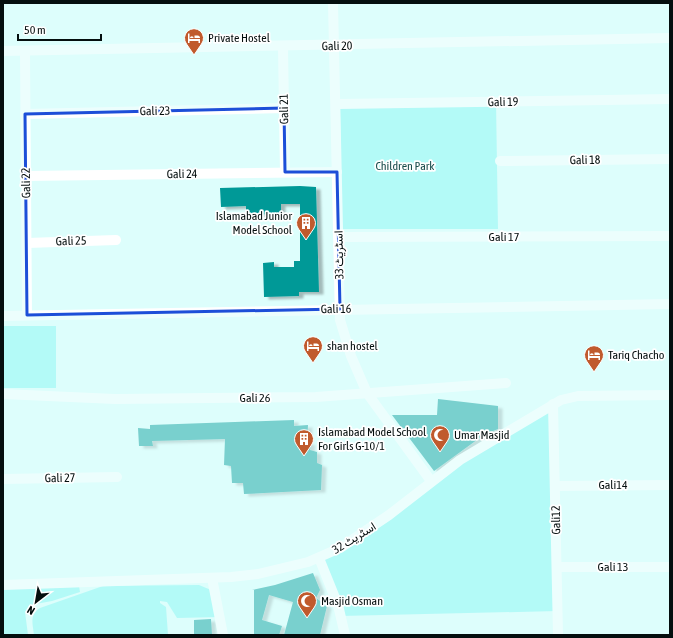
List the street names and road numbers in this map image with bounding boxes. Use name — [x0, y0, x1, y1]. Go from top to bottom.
street label: Gali 20 — [321, 39, 353, 53]
street label: Gali 21 — [277, 93, 291, 125]
street label: Gali 19 — [487, 95, 519, 109]
street label: Gali 23 — [139, 104, 171, 118]
street label: Gali 18 — [569, 153, 601, 167]
street label: Gali 22 — [19, 167, 33, 199]
street label: Gali 24 — [166, 167, 198, 181]
street label: اسٹریٹ 33 — [332, 230, 347, 279]
street label: Gali 17 — [489, 230, 520, 244]
street label: Gali 25 — [55, 233, 87, 249]
street label: Gali 16 — [320, 302, 352, 316]
street label: Gali 26 — [240, 391, 271, 405]
street label: Gali 27 — [44, 471, 76, 485]
street label: Gali14 — [598, 478, 628, 492]
street label: Gali12 — [549, 505, 563, 535]
street label: اسٹریٹ 32 — [330, 519, 379, 558]
street label: Gali 13 — [598, 560, 628, 574]

